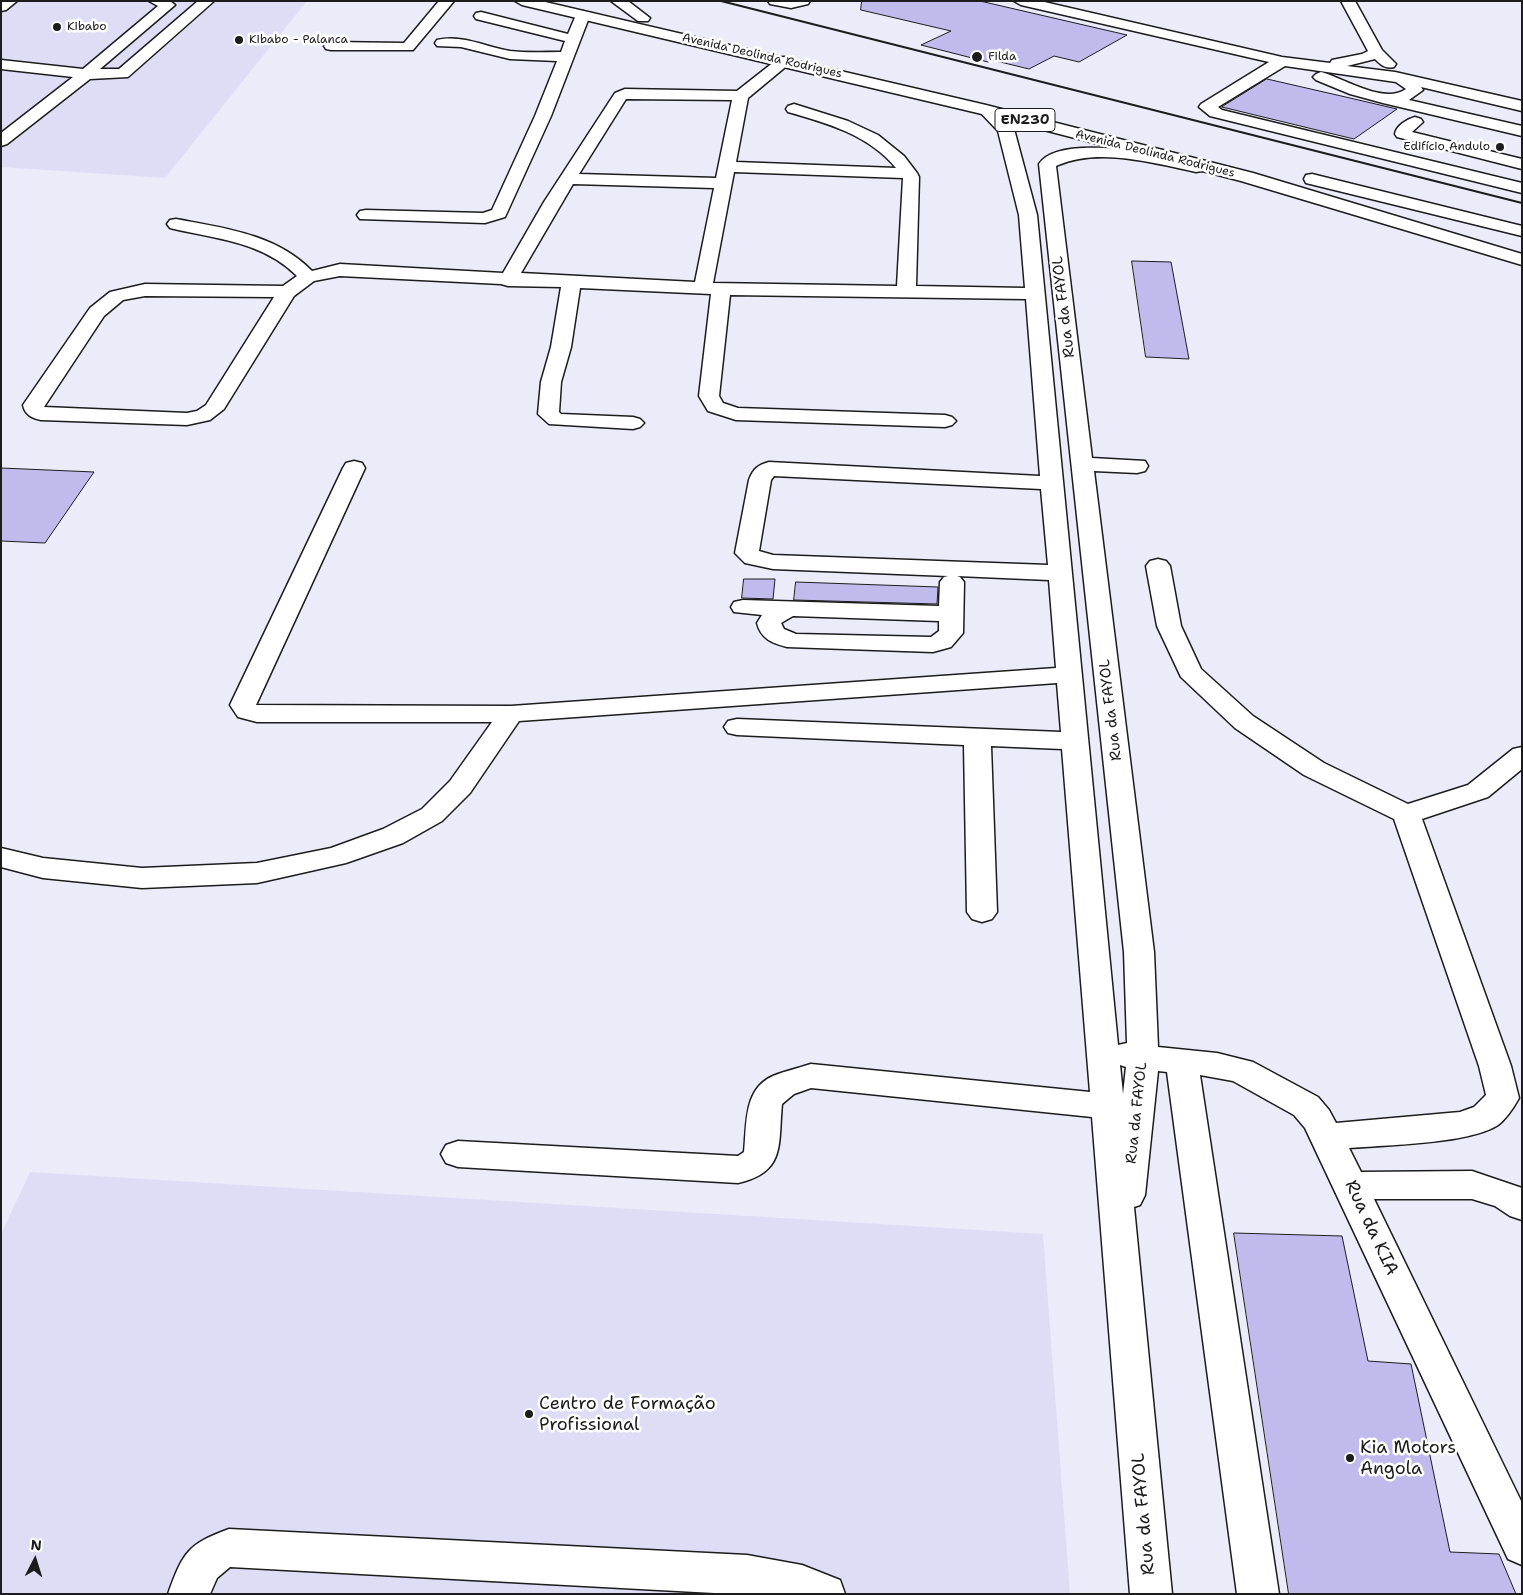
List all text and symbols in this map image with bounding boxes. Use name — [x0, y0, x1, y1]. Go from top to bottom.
place label: Kibabo — [67, 20, 107, 34]
marker: Kibabo — [51, 21, 63, 33]
street label: Avenida Deolinda Rodrigues — [681, 31, 843, 81]
place label: Kibabo - Palanca — [249, 33, 348, 47]
marker: Kibabo - Palanca — [233, 34, 245, 46]
marker: Filda — [970, 50, 984, 64]
place label: Filda — [988, 50, 1016, 64]
road number: EN230 — [995, 108, 1055, 132]
street label: Avenida Deolinda Rodrigues — [1074, 127, 1236, 181]
place label: Edifício Andulo — [1403, 140, 1490, 154]
marker: Edifício Andulo — [1494, 141, 1506, 153]
street label: Rua da FAYOL — [1049, 255, 1079, 359]
street label: Rua da FAYOL — [1096, 658, 1126, 762]
street label: Rua da FAYOL — [1123, 1061, 1151, 1165]
street label: Rua da KIA — [1340, 1177, 1402, 1279]
place label: Centro de Formação Profissional — [539, 1393, 716, 1436]
marker: Centro de Formação Profissional — [523, 1408, 535, 1420]
place label: Kia Motors Angola — [1360, 1437, 1456, 1480]
street label: Rua da FAYOL — [1128, 1452, 1160, 1576]
marker: Kia Motors Angola — [1344, 1452, 1356, 1464]
north arrow — [10, 1535, 60, 1585]
text: N — [30, 1536, 43, 1555]

